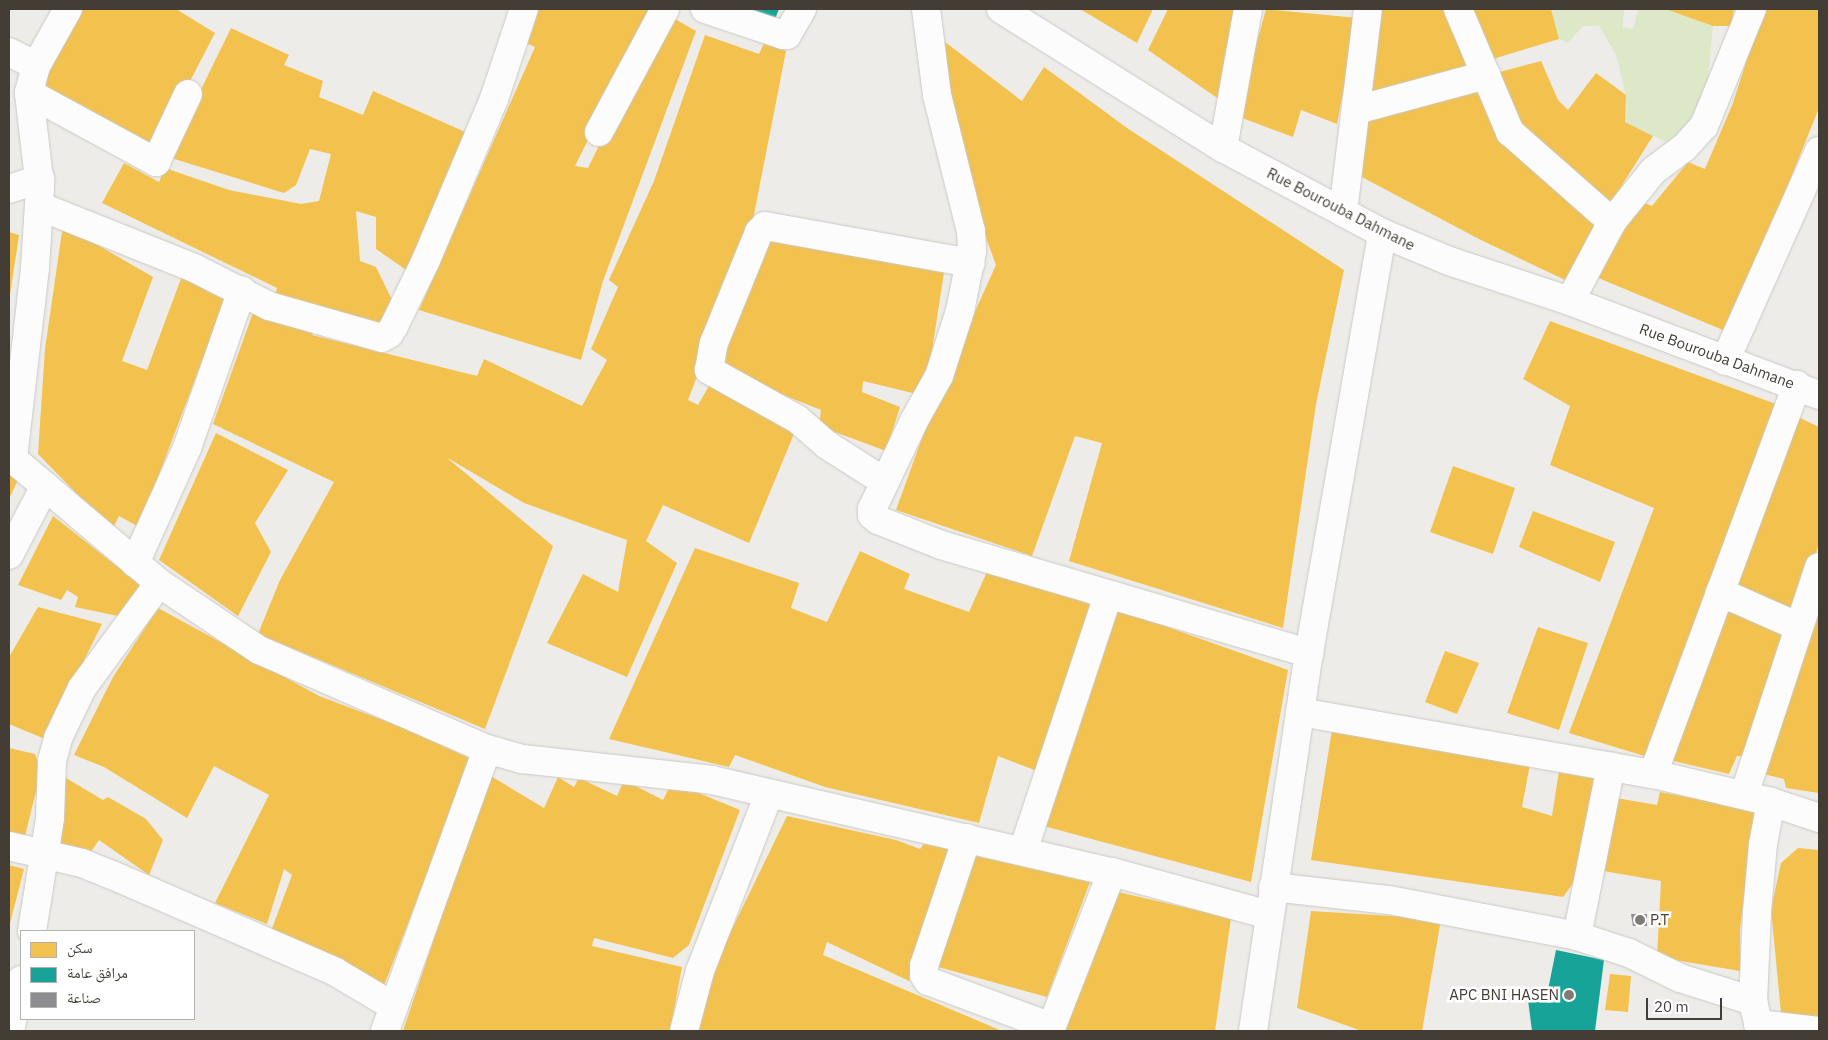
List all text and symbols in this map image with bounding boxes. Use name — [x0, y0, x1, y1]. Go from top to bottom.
street label: Rue Bourouba Dahmane — [1264, 164, 1418, 254]
street label: Rue Bourouba Dahmane — [1637, 320, 1797, 392]
place label: P.T — [1650, 911, 1669, 929]
marker: P.T — [1634, 914, 1646, 926]
legend — [20, 930, 195, 1020]
text: سكن — [67, 938, 93, 957]
text: مرافق عامة — [67, 963, 128, 982]
place label: APC BNI HASEN — [1449, 986, 1559, 1004]
text: صناعة — [67, 988, 101, 1007]
scale bar — [1648, 988, 1724, 1020]
marker: APC BNI HASEN — [1563, 989, 1575, 1001]
text: 20 m — [1654, 997, 1689, 1016]

